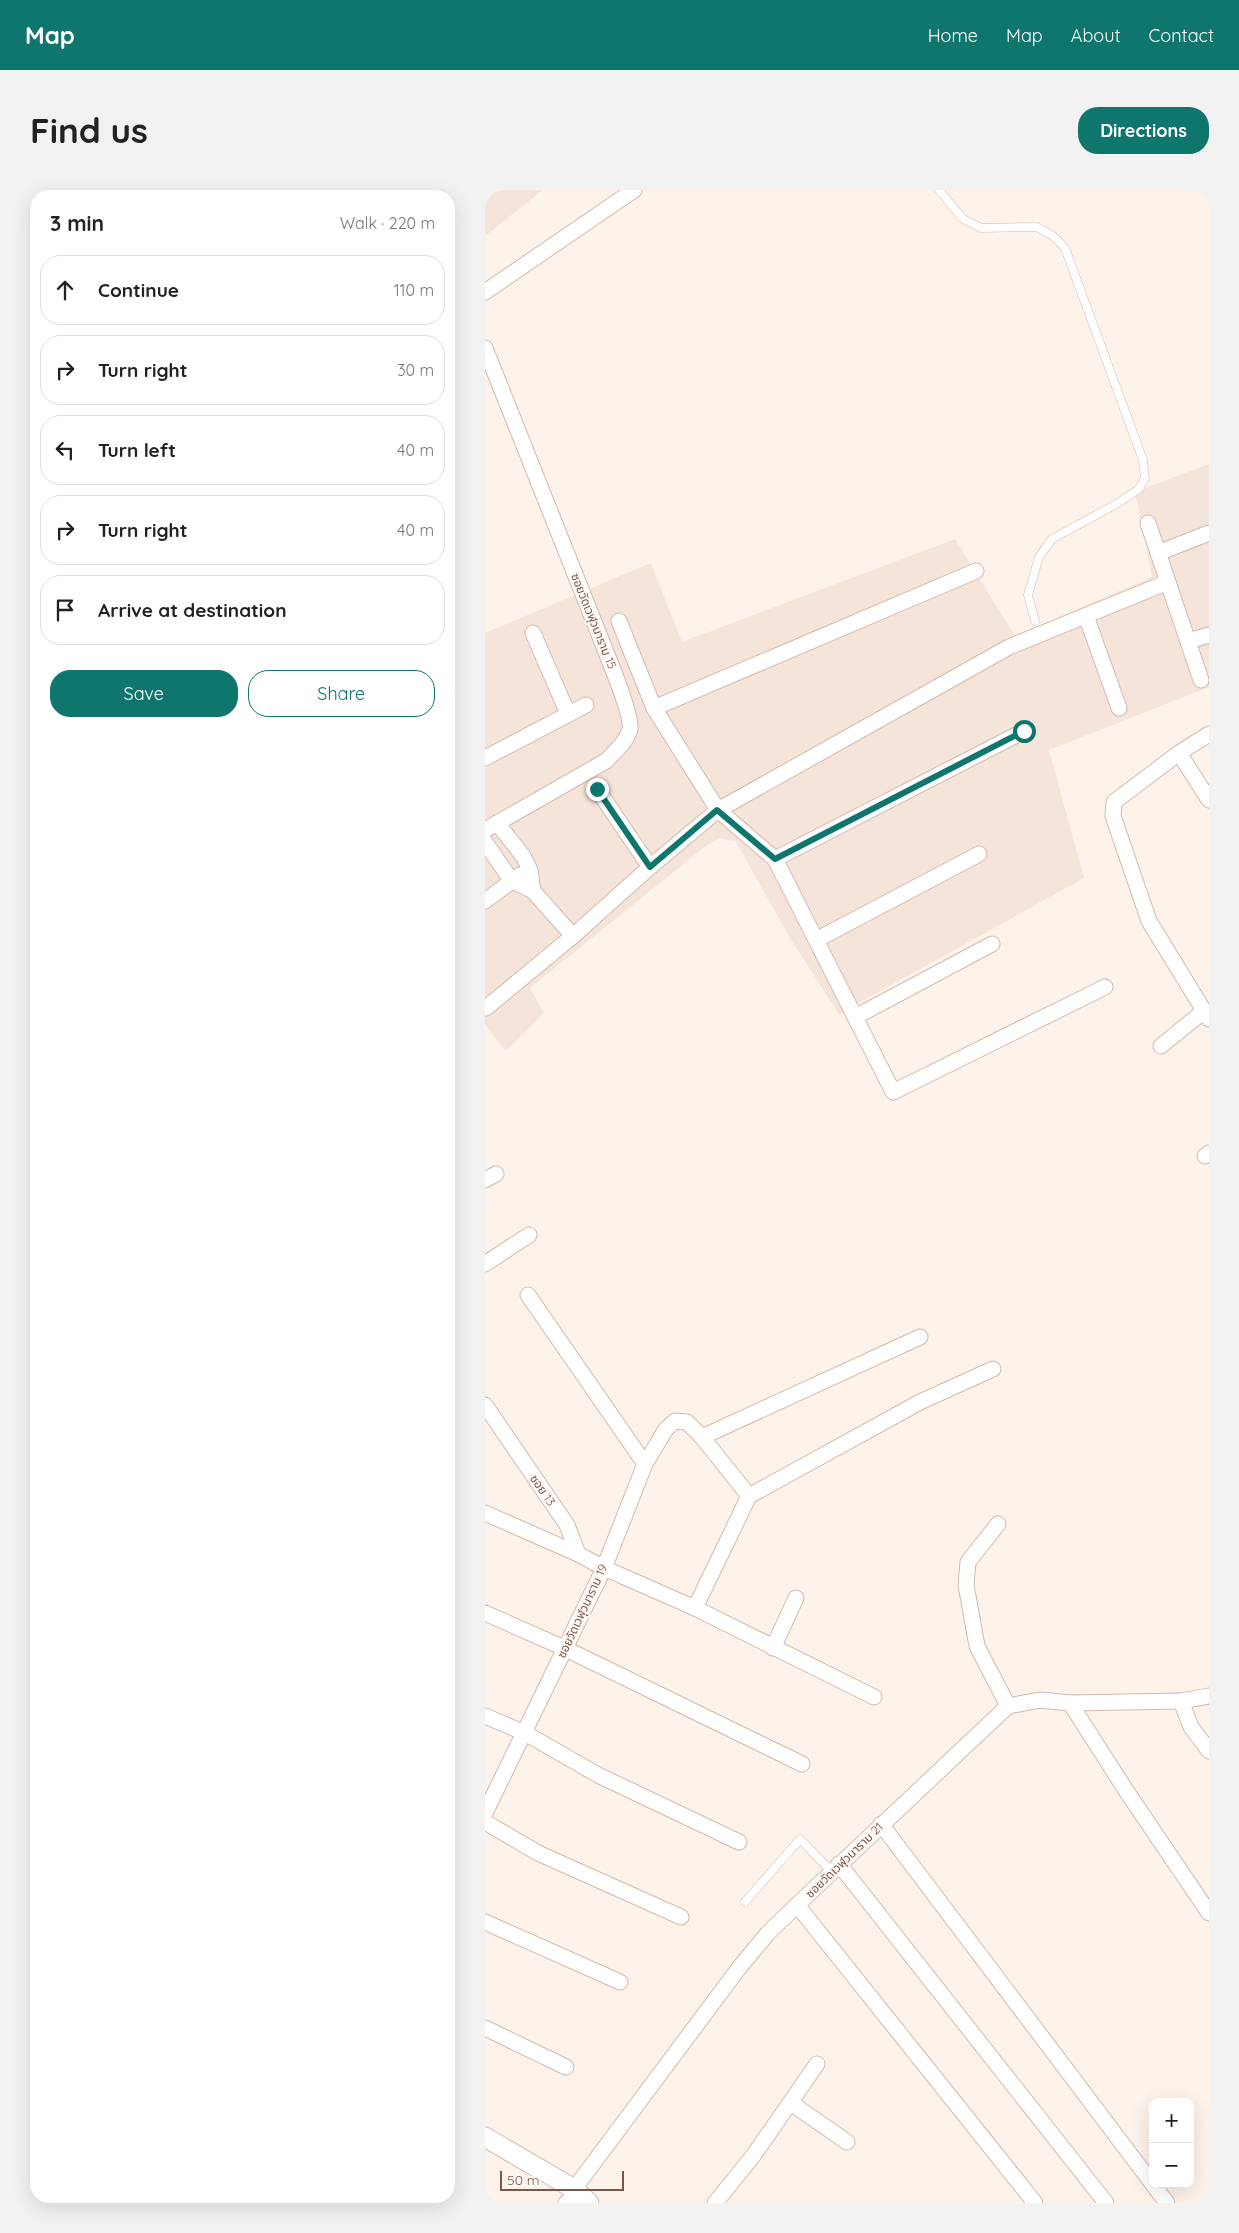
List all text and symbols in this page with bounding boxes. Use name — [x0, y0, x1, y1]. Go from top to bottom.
text: Map — [25, 20, 75, 50]
text: Home — [928, 24, 978, 47]
text: Map — [1006, 24, 1043, 47]
text: About — [1071, 24, 1121, 47]
text: Contact — [1149, 24, 1214, 47]
button: Directions — [1078, 107, 1209, 154]
text: Find us — [30, 108, 148, 152]
text: 3 min — [50, 210, 104, 236]
text: Walk · 220 m — [340, 213, 435, 233]
icon: ahead — [51, 276, 79, 304]
text: Continue — [98, 278, 179, 302]
text: 110 m — [394, 280, 434, 300]
icon: right — [51, 356, 79, 384]
text: Turn right — [98, 358, 187, 382]
text: 30 m — [397, 360, 434, 380]
icon: left — [51, 436, 79, 464]
text: Turn left — [98, 438, 176, 462]
text: 40 m — [397, 440, 434, 460]
icon: right — [51, 516, 79, 544]
text: Turn right — [98, 518, 187, 542]
text: 40 m — [397, 520, 434, 540]
street label: ซอยวัดเวฬุวนาราม 15 — [568, 571, 620, 671]
icon: arrive — [51, 596, 79, 624]
text: Arrive at destination — [98, 598, 287, 622]
button: Save — [50, 670, 238, 717]
button: Share — [248, 670, 435, 717]
route start — [1013, 720, 1036, 743]
route end — [586, 778, 609, 801]
street label: ซอย 13 — [527, 1471, 559, 1509]
street label: ซอยวัดเวฬุวนาราม 19 — [554, 1561, 610, 1660]
street label: ซอยวัดเวฬุวนาราม 21 — [802, 1819, 886, 1901]
map controls — [1149, 2098, 1194, 2188]
button: + — [1149, 2098, 1194, 2143]
button: − — [1149, 2143, 1194, 2188]
scale bar — [500, 2168, 624, 2191]
text: 50 m — [507, 2171, 540, 2189]

